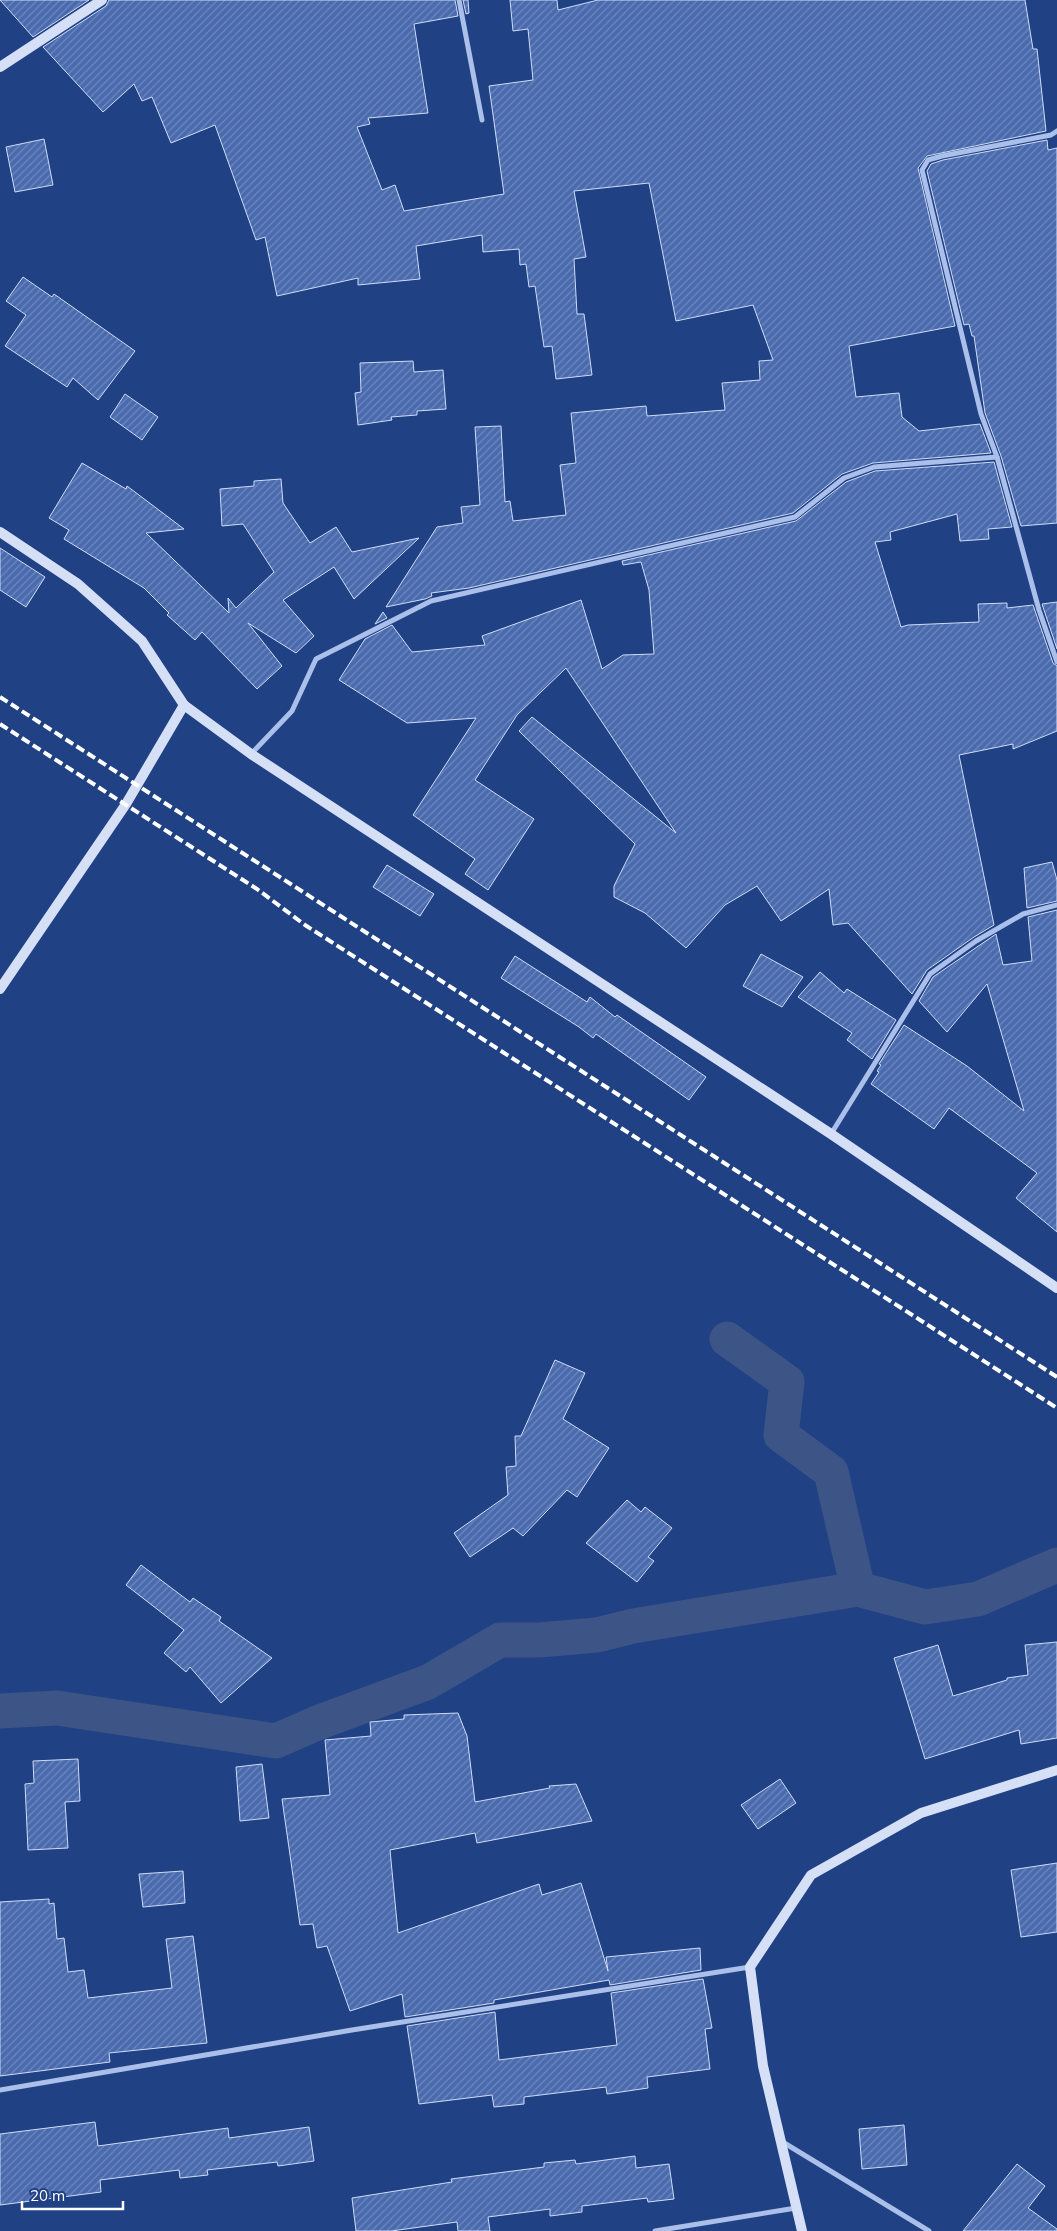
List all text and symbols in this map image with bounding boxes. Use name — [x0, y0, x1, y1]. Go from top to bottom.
scale bar — [22, 2178, 124, 2210]
text: 20 m — [30, 2186, 65, 2205]

